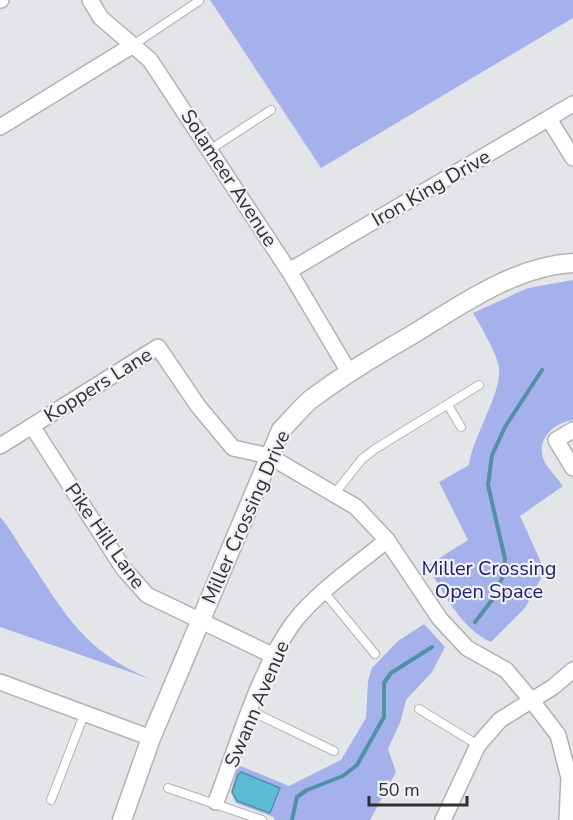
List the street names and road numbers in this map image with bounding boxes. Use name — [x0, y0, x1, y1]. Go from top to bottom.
street label: Solameer Avenue — [174, 104, 284, 252]
street label: Iron King Drive — [367, 143, 495, 233]
street label: Koppers Lane — [39, 341, 157, 429]
street label: Miller Crossing Drive — [196, 426, 296, 608]
street label: Pike Hill Lane — [59, 478, 151, 594]
street label: Swann Avenue — [218, 636, 296, 772]

